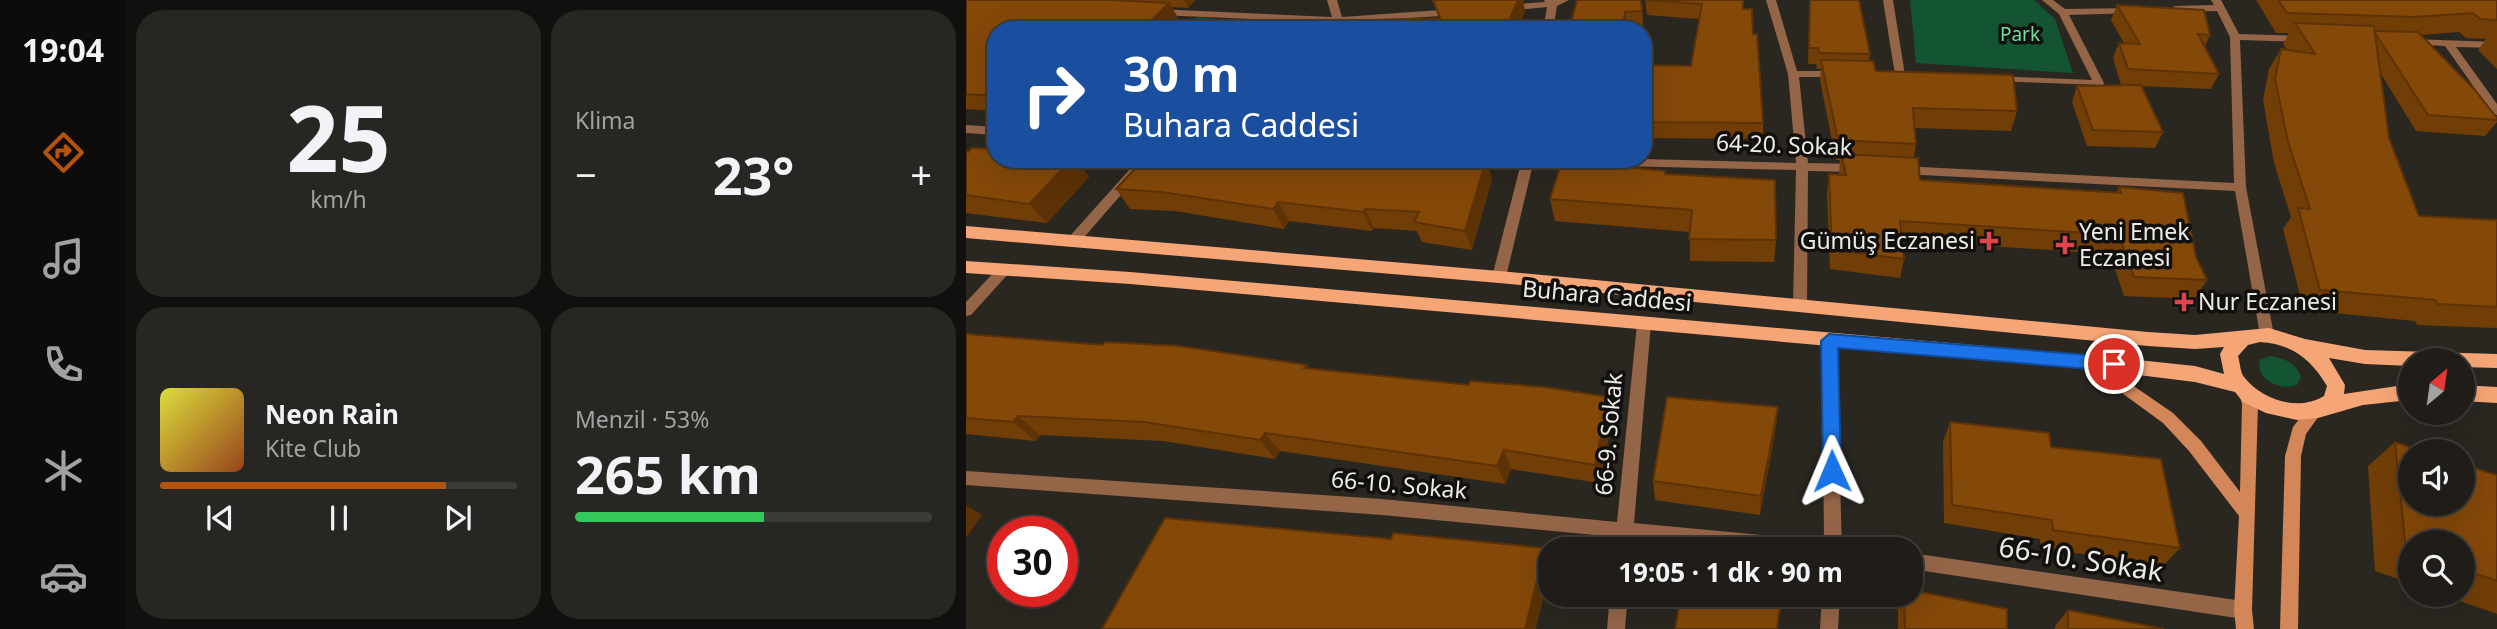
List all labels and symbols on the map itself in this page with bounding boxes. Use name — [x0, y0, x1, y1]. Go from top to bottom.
park label: Park — [2000, 21, 2040, 47]
street label: 64-20. Sokak — [1715, 126, 1853, 162]
place label: Yeni Emek Eczanesi — [2079, 215, 2190, 273]
place label: Gümüş Eczanesi — [1800, 224, 1975, 256]
marker: Gümüş Eczanesi — [1981, 233, 1997, 249]
marker: Yeni Emek Eczanesi — [2057, 237, 2073, 253]
street label: Buhara Caddesi — [1521, 272, 1693, 318]
place label: Nur Eczanesi — [2198, 285, 2337, 317]
marker: Nur Eczanesi — [2176, 294, 2192, 310]
pin — [2084, 334, 2144, 394]
north arrow — [2398, 348, 2474, 425]
street label: 66-9. Sokak — [1587, 371, 1629, 497]
position arrow — [1795, 434, 1869, 508]
street label: 66-10. Sokak — [1330, 462, 1469, 506]
speed limit sign: 30 — [987, 516, 1078, 607]
street label: 66-10. Sokak — [1996, 526, 2166, 590]

